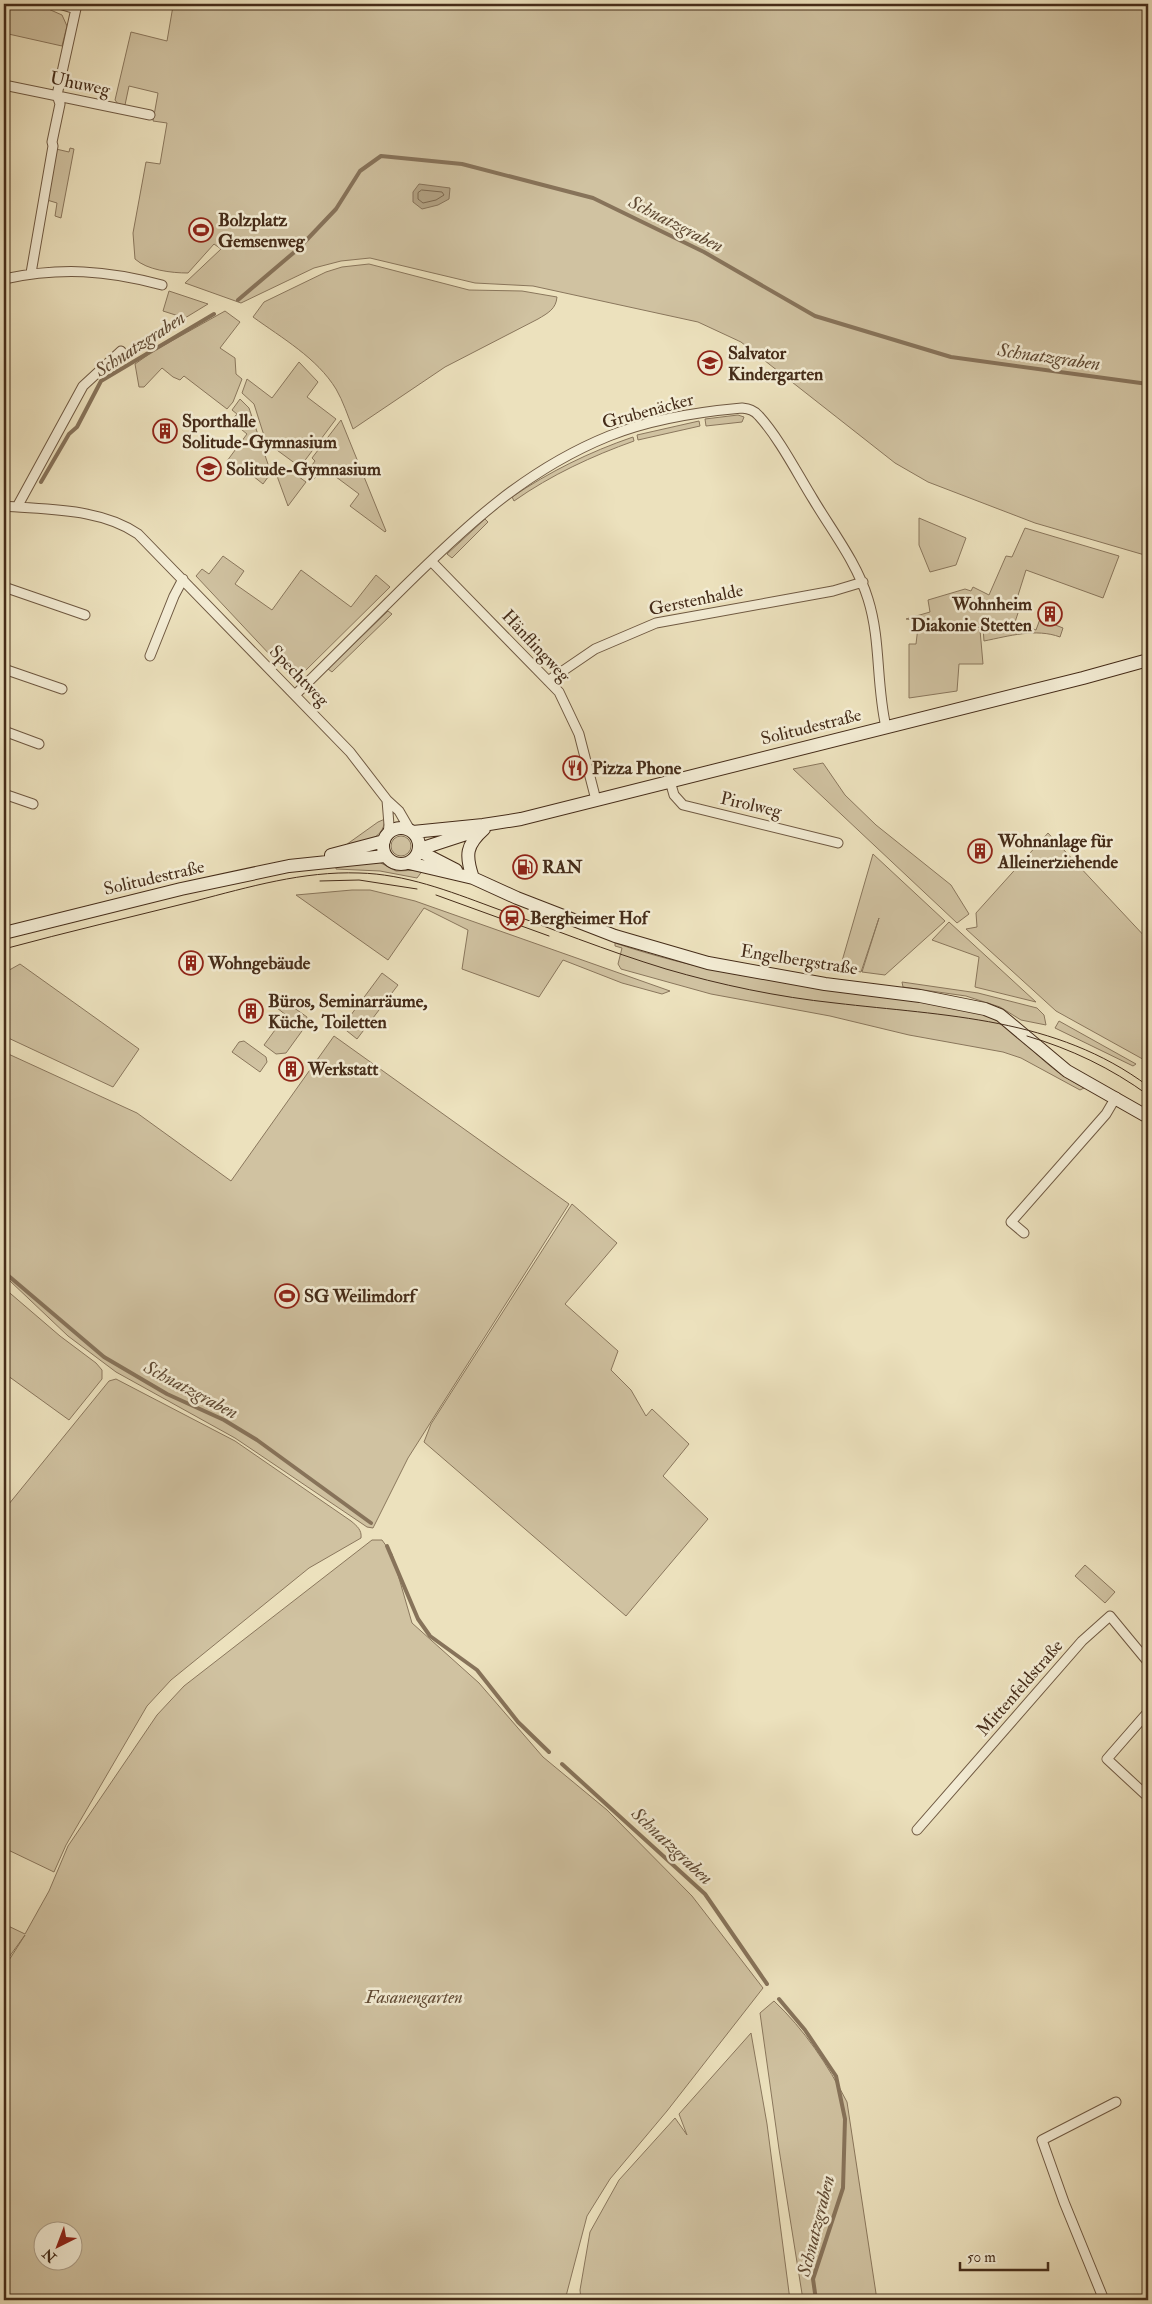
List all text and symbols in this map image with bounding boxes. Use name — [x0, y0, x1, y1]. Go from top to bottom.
street label: Uhuweg — [48, 66, 113, 102]
water label: Schnatzgraben — [624, 189, 727, 258]
place label: Bolzplatz Gemsenweg — [218, 209, 306, 253]
sports icon: Bolzplatz Gemsenweg — [188, 217, 214, 243]
water label: Schnatzgraben — [89, 306, 190, 383]
water label: Schnatzgraben — [995, 338, 1102, 376]
place label: Salvator Kindergarten — [728, 342, 824, 386]
school or university icon: Salvator Kindergarten — [697, 350, 723, 376]
street label: Grubenäcker — [600, 388, 697, 434]
place label: Sporthalle Solitude-Gymnasium — [182, 410, 338, 454]
building icon: Sporthalle Solitude-Gymnasium — [152, 418, 178, 444]
school or university icon: Solitude-Gymnasium — [196, 456, 222, 482]
place label: Solitude-Gymnasium — [226, 458, 382, 481]
street label: Gerstenhalde — [647, 579, 746, 621]
place label: Wohnheim Diakonie Stetten — [911, 593, 1033, 637]
building icon: Wohnheim Diakonie Stetten — [1037, 601, 1063, 627]
street label: Hänflingweg — [497, 605, 576, 688]
street label: Spechtweg — [264, 641, 335, 712]
street label: Solitudestraße — [758, 703, 864, 751]
restaurant icon: Pizza Phone — [562, 755, 588, 781]
place label: Pizza Phone — [592, 757, 682, 780]
street label: Pirolweg — [718, 787, 785, 823]
place label: Wohnanlage für Alleinerziehende — [997, 830, 1118, 874]
building icon: Wohnanlage für Alleinerziehende — [967, 838, 993, 864]
fuel station icon: RAN — [512, 854, 538, 880]
street label: Solitudestraße — [101, 855, 207, 901]
place label: RAN — [542, 856, 583, 879]
station icon: Bergheimer Hof — [499, 905, 525, 931]
place label: Bergheimer Hof — [530, 907, 651, 930]
street label: Engelbergstraße — [739, 939, 860, 981]
building icon: Wohngebäude — [178, 950, 204, 976]
place label: Wohngebäude — [207, 952, 311, 975]
place label: Büros, Seminarräume, Küche, Toiletten — [268, 990, 427, 1034]
building icon: Büros, Seminarräume, Küche, Toiletten — [238, 998, 264, 1024]
building icon: Werkstatt — [278, 1056, 304, 1082]
place label: Werkstatt — [307, 1058, 379, 1081]
sports icon: SG Weilimdorf — [274, 1283, 300, 1309]
place label: SG Weilimdorf — [304, 1285, 418, 1308]
water label: Schnatzgraben — [139, 1355, 242, 1425]
street label: Mittenfeldstraße — [972, 1635, 1069, 1741]
water label: Schnatzgraben — [625, 1801, 718, 1890]
park label: Fasanengarten — [364, 1986, 463, 2009]
water label: Schnatzgraben — [792, 2173, 840, 2280]
north arrow — [32, 2222, 82, 2272]
scale bar — [960, 2239, 1047, 2271]
text: N — [39, 2244, 61, 2266]
text: 50 m — [967, 2248, 996, 2267]

